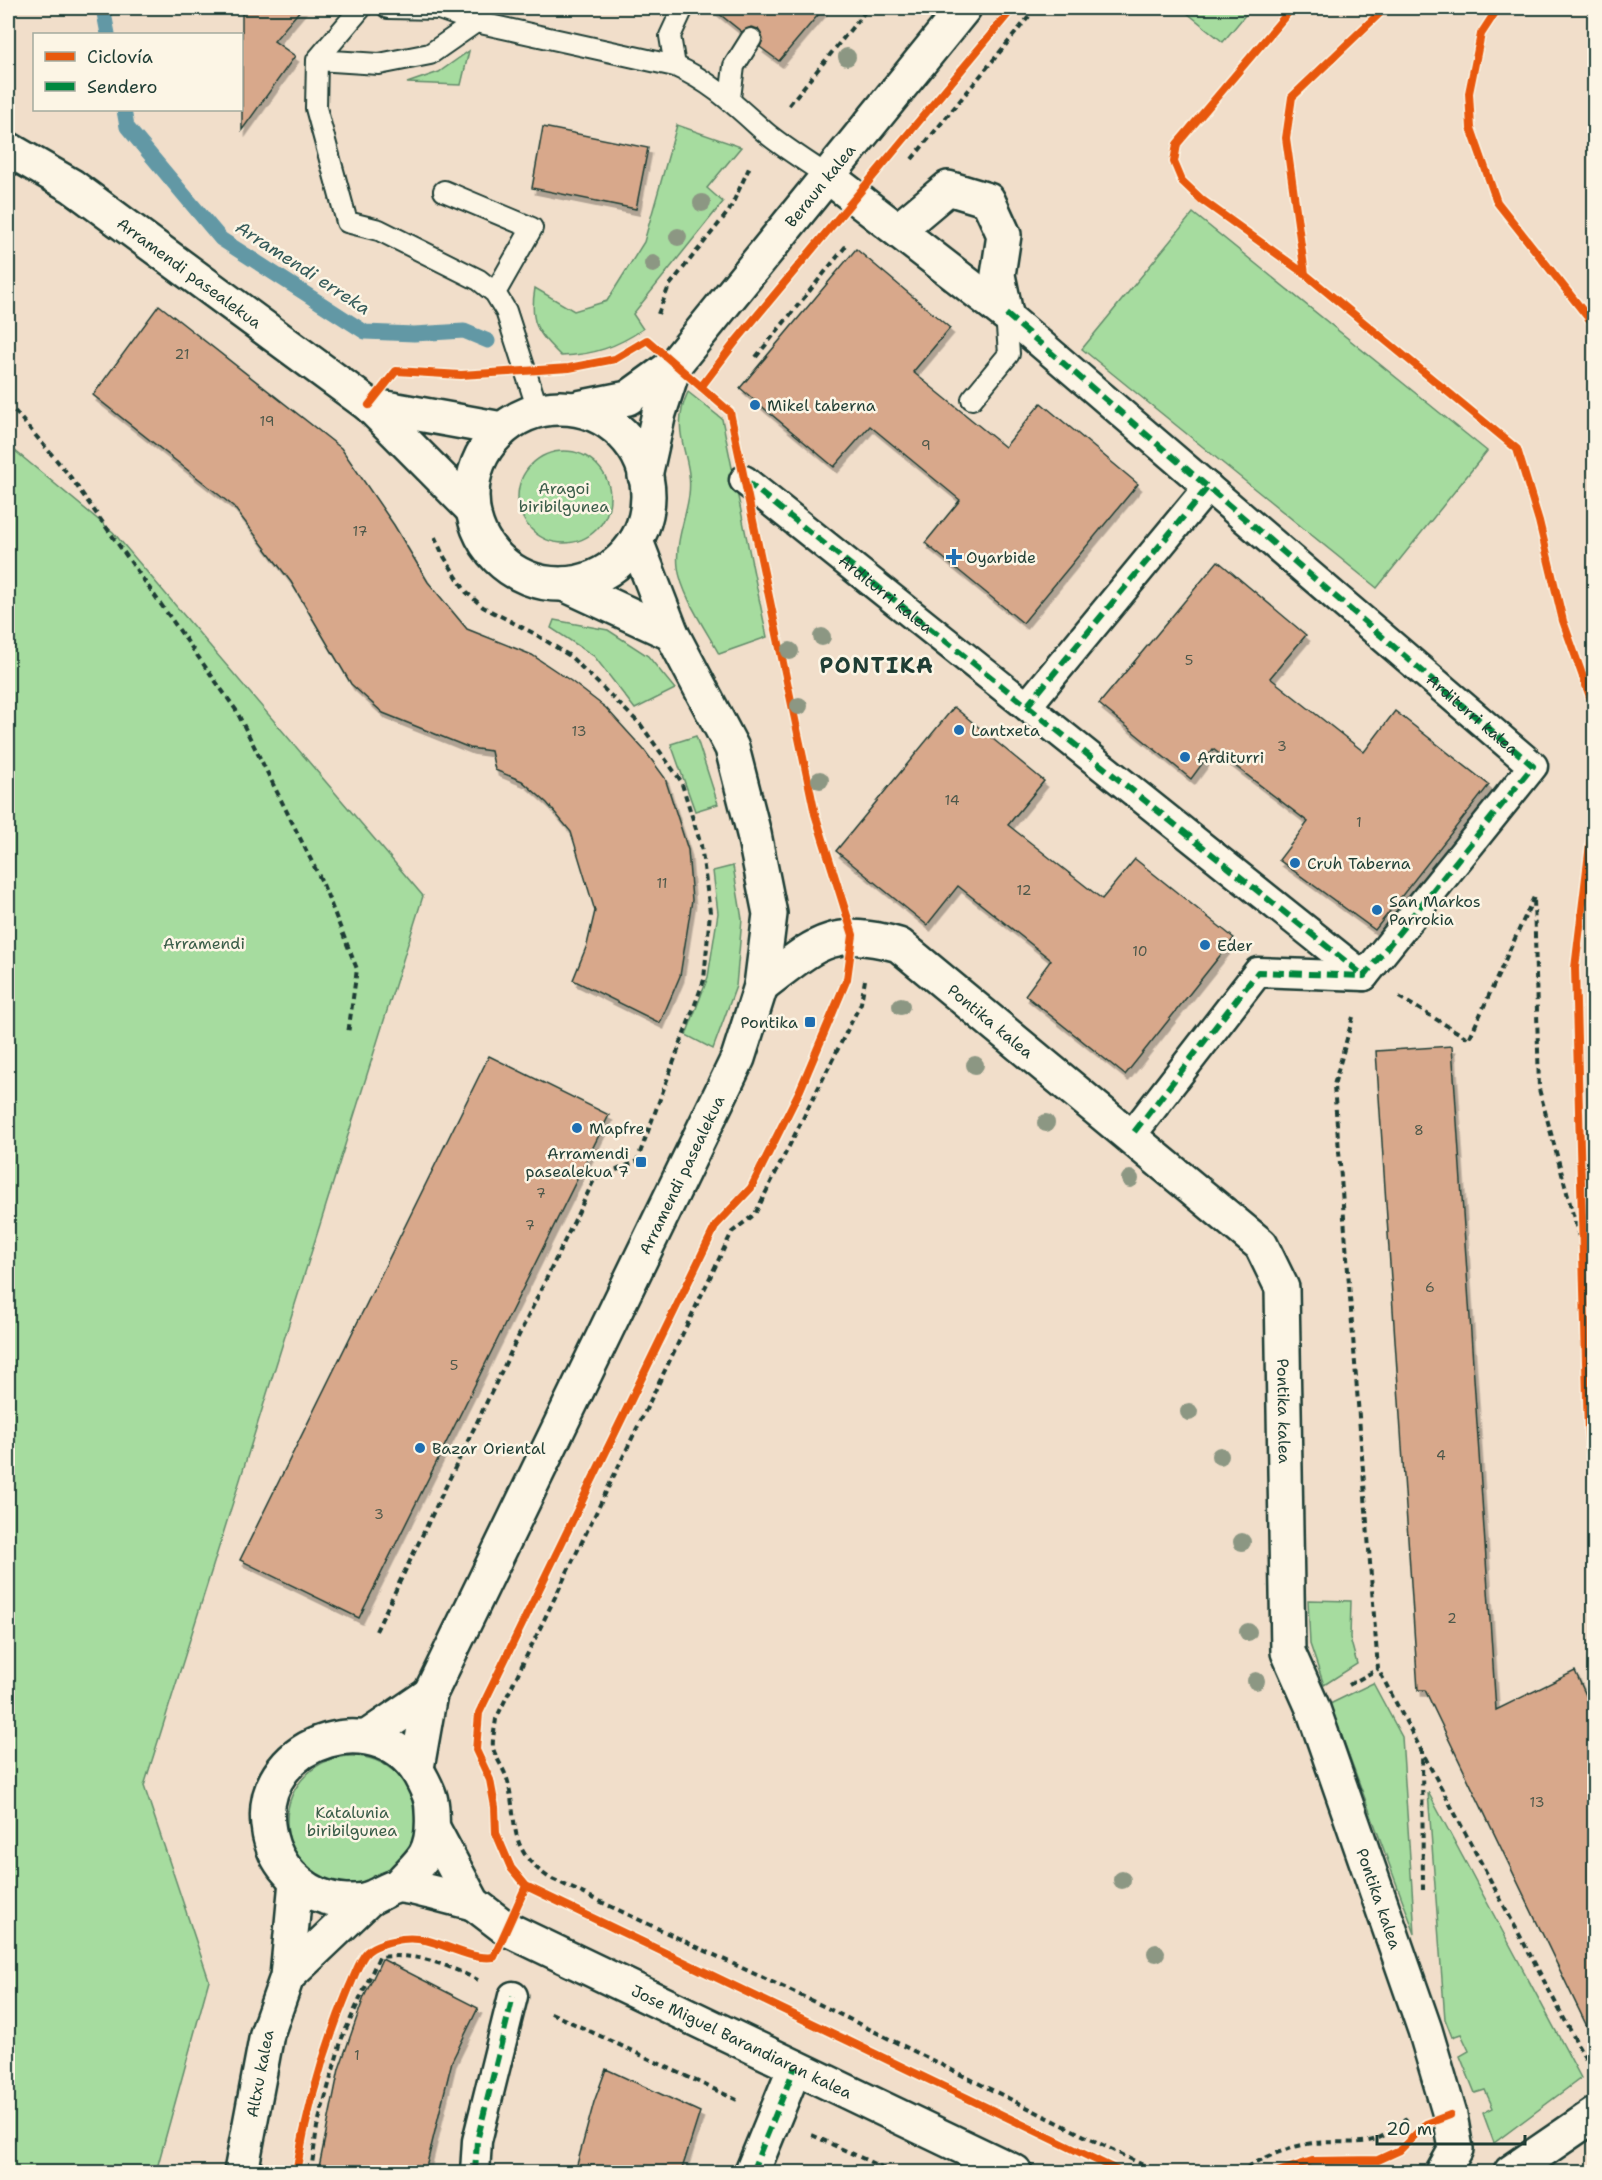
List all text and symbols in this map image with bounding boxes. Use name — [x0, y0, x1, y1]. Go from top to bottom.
legend — [33, 33, 243, 111]
text: Ciclovía — [87, 45, 153, 69]
text: Sendero — [87, 75, 157, 99]
street label: Beraun kalea — [780, 140, 860, 231]
street label: Arramendi pasealekua — [113, 213, 266, 333]
water label: Arramendi erreka — [231, 215, 375, 321]
house number: 21 — [175, 345, 189, 363]
place label: Mikel taberna — [767, 395, 876, 416]
marker: Mikel taberna — [748, 398, 762, 412]
house number: 19 — [259, 412, 275, 430]
house number: 9 — [921, 436, 931, 454]
park label: Aragoi biribilgunea — [519, 478, 609, 517]
house number: 17 — [353, 522, 367, 540]
place label: Oyarbide — [966, 547, 1036, 568]
street label: Arditurri kalea — [835, 550, 938, 638]
marker: Oyarbide — [947, 550, 961, 564]
district label: PONTIKA — [820, 651, 934, 680]
house number: 5 — [1185, 651, 1193, 669]
street label: Arditurri kalea — [1422, 669, 1523, 760]
place label: Lantxeta — [971, 720, 1040, 741]
house number: 13 — [572, 722, 586, 740]
marker: Lantxeta — [952, 723, 966, 737]
house number: 3 — [1277, 737, 1287, 755]
place label: Arditurri — [1197, 747, 1264, 768]
marker: Arditurri — [1178, 750, 1192, 764]
house number: 14 — [944, 791, 960, 809]
house number: 1 — [1356, 813, 1362, 831]
place label: Cruh Taberna — [1307, 853, 1411, 874]
marker: Cruh Taberna — [1288, 856, 1302, 870]
house number: 11 — [656, 874, 668, 892]
house number: 12 — [1017, 881, 1031, 899]
place label: San Markos Parrokia — [1389, 891, 1481, 930]
marker: San Markos Parrokia — [1370, 903, 1384, 917]
park label: Arramendi — [163, 933, 245, 954]
place label: Eder — [1217, 935, 1253, 956]
marker: Eder — [1198, 938, 1212, 952]
house number: 10 — [1132, 942, 1148, 960]
street label: Pontika kalea — [943, 979, 1038, 1063]
place label: Pontika — [740, 1012, 798, 1033]
marker: Pontika — [803, 1015, 817, 1029]
street label: Arramendi pasealekua — [634, 1092, 729, 1258]
place label: Mapfre — [589, 1118, 645, 1139]
marker: Mapfre — [570, 1121, 584, 1135]
house number: 8 — [1414, 1121, 1424, 1139]
place label: Arramendi pasealekua 7 — [526, 1143, 629, 1182]
marker: Arramendi pasealekua 7 — [634, 1155, 648, 1169]
house number: 7 — [536, 1184, 546, 1202]
house number: 7 — [525, 1216, 535, 1234]
house number: 6 — [1425, 1278, 1435, 1296]
house number: 5 — [450, 1356, 458, 1374]
street label: Pontika kalea — [1273, 1358, 1295, 1464]
place label: Bazar Oriental — [432, 1438, 546, 1459]
marker: Bazar Oriental — [413, 1441, 427, 1455]
house number: 4 — [1436, 1446, 1446, 1464]
house number: 3 — [374, 1505, 384, 1523]
house number: 2 — [1447, 1609, 1457, 1627]
house number: 13 — [1530, 1793, 1544, 1811]
park label: Katalunia biribilgunea — [307, 1802, 397, 1841]
street label: Pontika kalea — [1352, 1845, 1406, 1952]
street label: Jose Miguel Barandiaran kalea — [628, 1980, 856, 2103]
street label: Altxu kalea — [241, 2028, 278, 2119]
house number: 1 — [354, 2046, 360, 2064]
scale bar — [1377, 2108, 1526, 2146]
text: 20 m — [1386, 2117, 1432, 2141]

